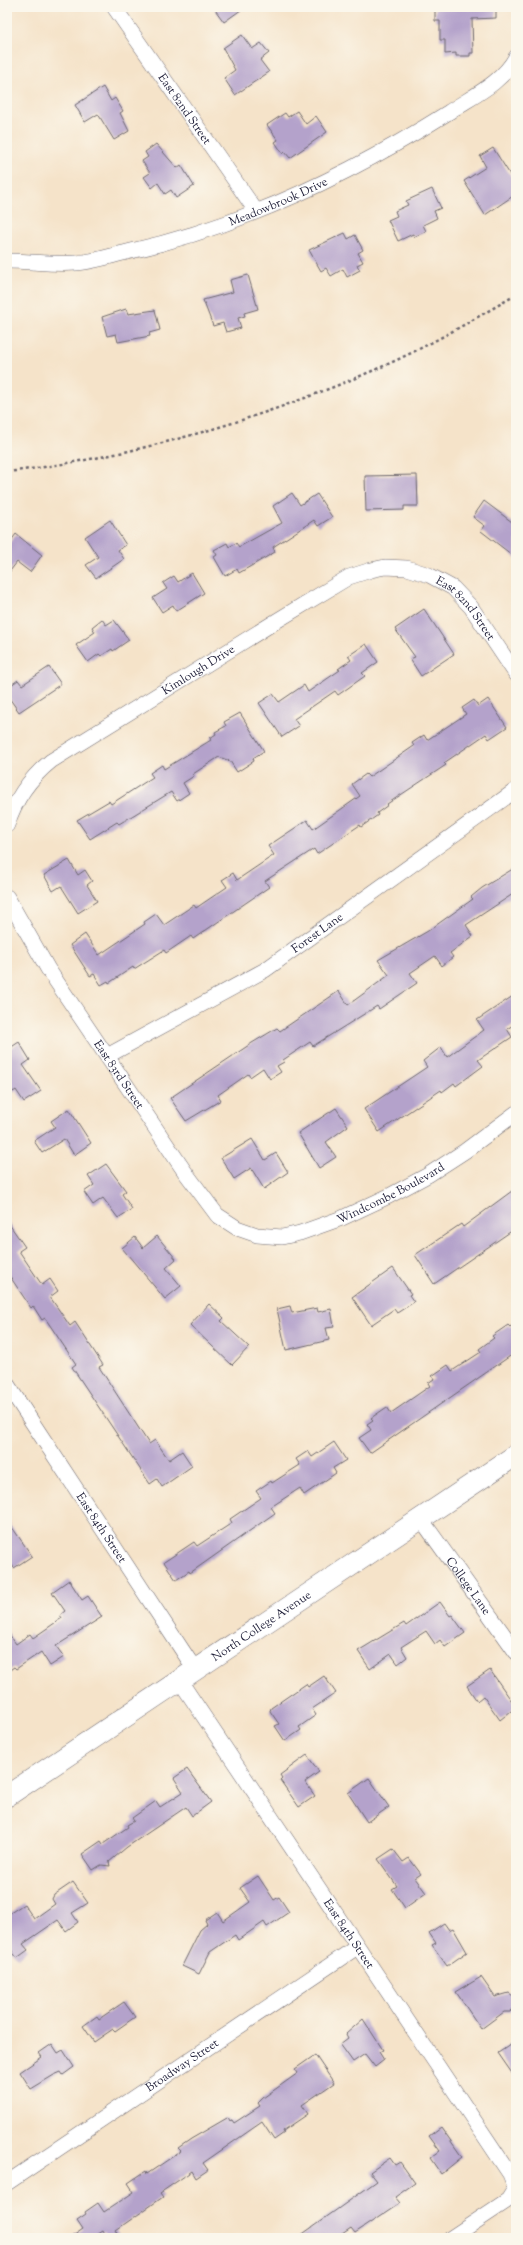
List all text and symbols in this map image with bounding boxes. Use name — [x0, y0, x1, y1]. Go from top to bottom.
street label: East 82nd Street — [153, 70, 215, 149]
street label: Meadowbrook Drive — [227, 173, 331, 231]
street label: East 82nd Street — [432, 572, 499, 645]
street label: Kimlough Drive — [159, 641, 239, 700]
street label: Forest Lane — [288, 908, 348, 958]
street label: East 83rd Street — [89, 1037, 148, 1113]
street label: Windcombe Boulevard — [334, 1159, 449, 1229]
street label: East 84th Street — [71, 1490, 130, 1567]
street label: College Lane — [441, 1554, 495, 1619]
street label: North College Avenue — [208, 1586, 315, 1666]
street label: East 84th Street — [318, 1896, 378, 1973]
street label: Broadway Street — [142, 2035, 223, 2097]

